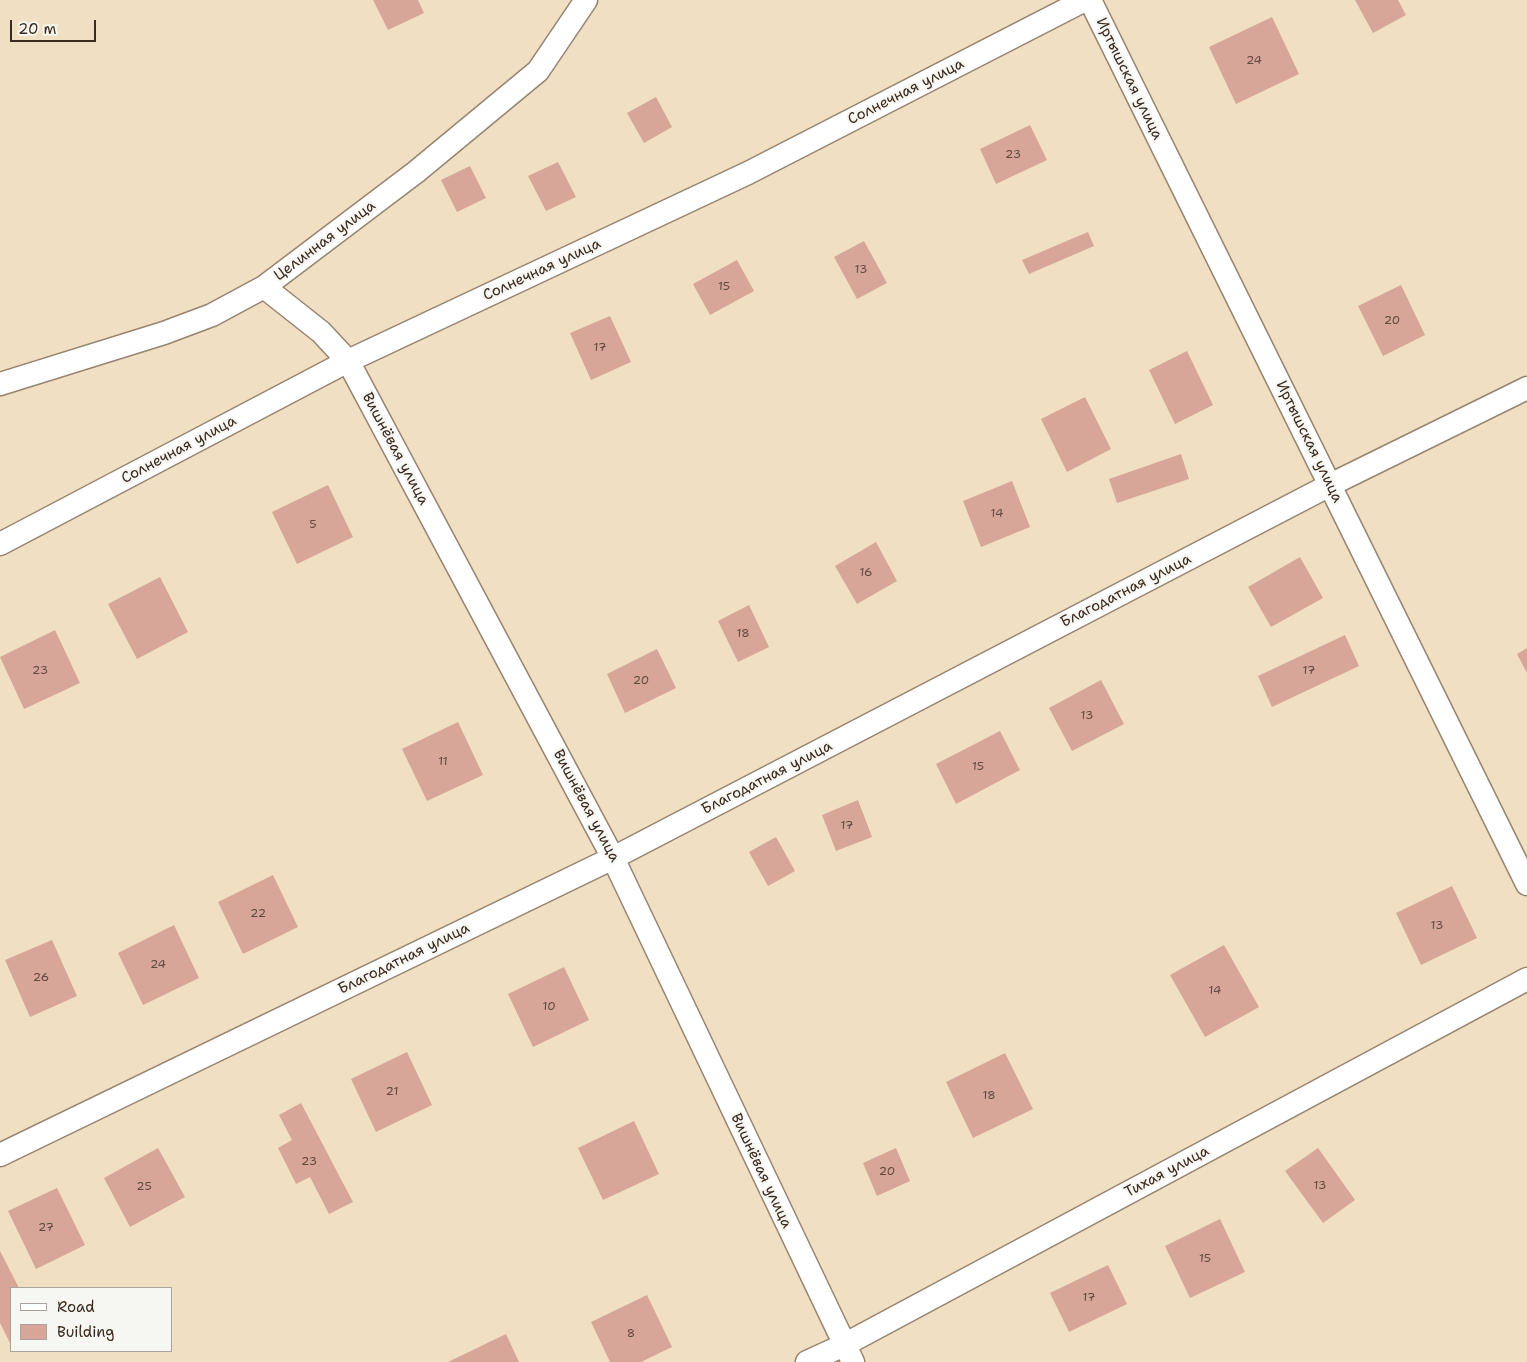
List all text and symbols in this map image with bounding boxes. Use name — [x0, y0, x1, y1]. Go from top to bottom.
scale bar — [12, 10, 99, 42]
street label: Иртышская улица — [1092, 15, 1166, 143]
text: 20 m — [18, 19, 57, 39]
house number: 24 — [1246, 54, 1262, 68]
street label: Солнечная улица — [845, 55, 967, 129]
house number: 23 — [1005, 148, 1021, 162]
street label: Целинная улица — [271, 197, 379, 285]
street label: Солнечная улица — [480, 235, 604, 305]
house number: 13 — [855, 263, 867, 277]
house number: 15 — [718, 280, 730, 294]
house number: 20 — [1384, 314, 1400, 328]
house number: 17 — [594, 341, 606, 355]
street label: Иртышская улица — [1272, 378, 1346, 506]
street label: Вишнёвая улица — [358, 390, 432, 508]
street label: Солнечная улица — [118, 412, 240, 488]
house number: 14 — [991, 507, 1003, 521]
house number: 5 — [309, 518, 317, 532]
street label: Благодатная улица — [1058, 550, 1194, 632]
house number: 16 — [859, 566, 873, 580]
house number: 18 — [736, 627, 750, 641]
house number: 23 — [32, 664, 48, 678]
house number: 17 — [1303, 664, 1315, 678]
house number: 20 — [633, 674, 649, 688]
house number: 13 — [1081, 709, 1093, 723]
street label: Благодатная улица — [699, 737, 835, 819]
street label: Вишнёвая улица — [549, 747, 623, 865]
house number: 11 — [438, 755, 448, 769]
house number: 15 — [972, 760, 984, 774]
house number: 17 — [841, 819, 853, 833]
house number: 22 — [250, 907, 266, 921]
street label: Благодатная улица — [335, 919, 473, 999]
house number: 13 — [1431, 919, 1443, 933]
house number: 24 — [150, 958, 166, 972]
house number: 26 — [33, 971, 49, 985]
house number: 14 — [1209, 984, 1221, 998]
house number: 10 — [542, 1000, 556, 1014]
house number: 21 — [386, 1085, 398, 1099]
house number: 18 — [982, 1089, 996, 1103]
street label: Вишнёвая улица — [726, 1111, 796, 1231]
street label: Тихая улица — [1122, 1142, 1212, 1202]
house number: 23 — [301, 1155, 317, 1169]
house number: 20 — [879, 1165, 895, 1179]
house number: 13 — [1314, 1179, 1326, 1193]
house number: 25 — [136, 1180, 152, 1194]
house number: 27 — [38, 1221, 54, 1235]
house number: 15 — [1199, 1252, 1211, 1266]
legend — [10, 1287, 172, 1352]
house number: 17 — [1083, 1291, 1095, 1305]
text: Road — [57, 1297, 95, 1317]
text: Building — [57, 1322, 114, 1342]
house number: 8 — [627, 1327, 635, 1341]

